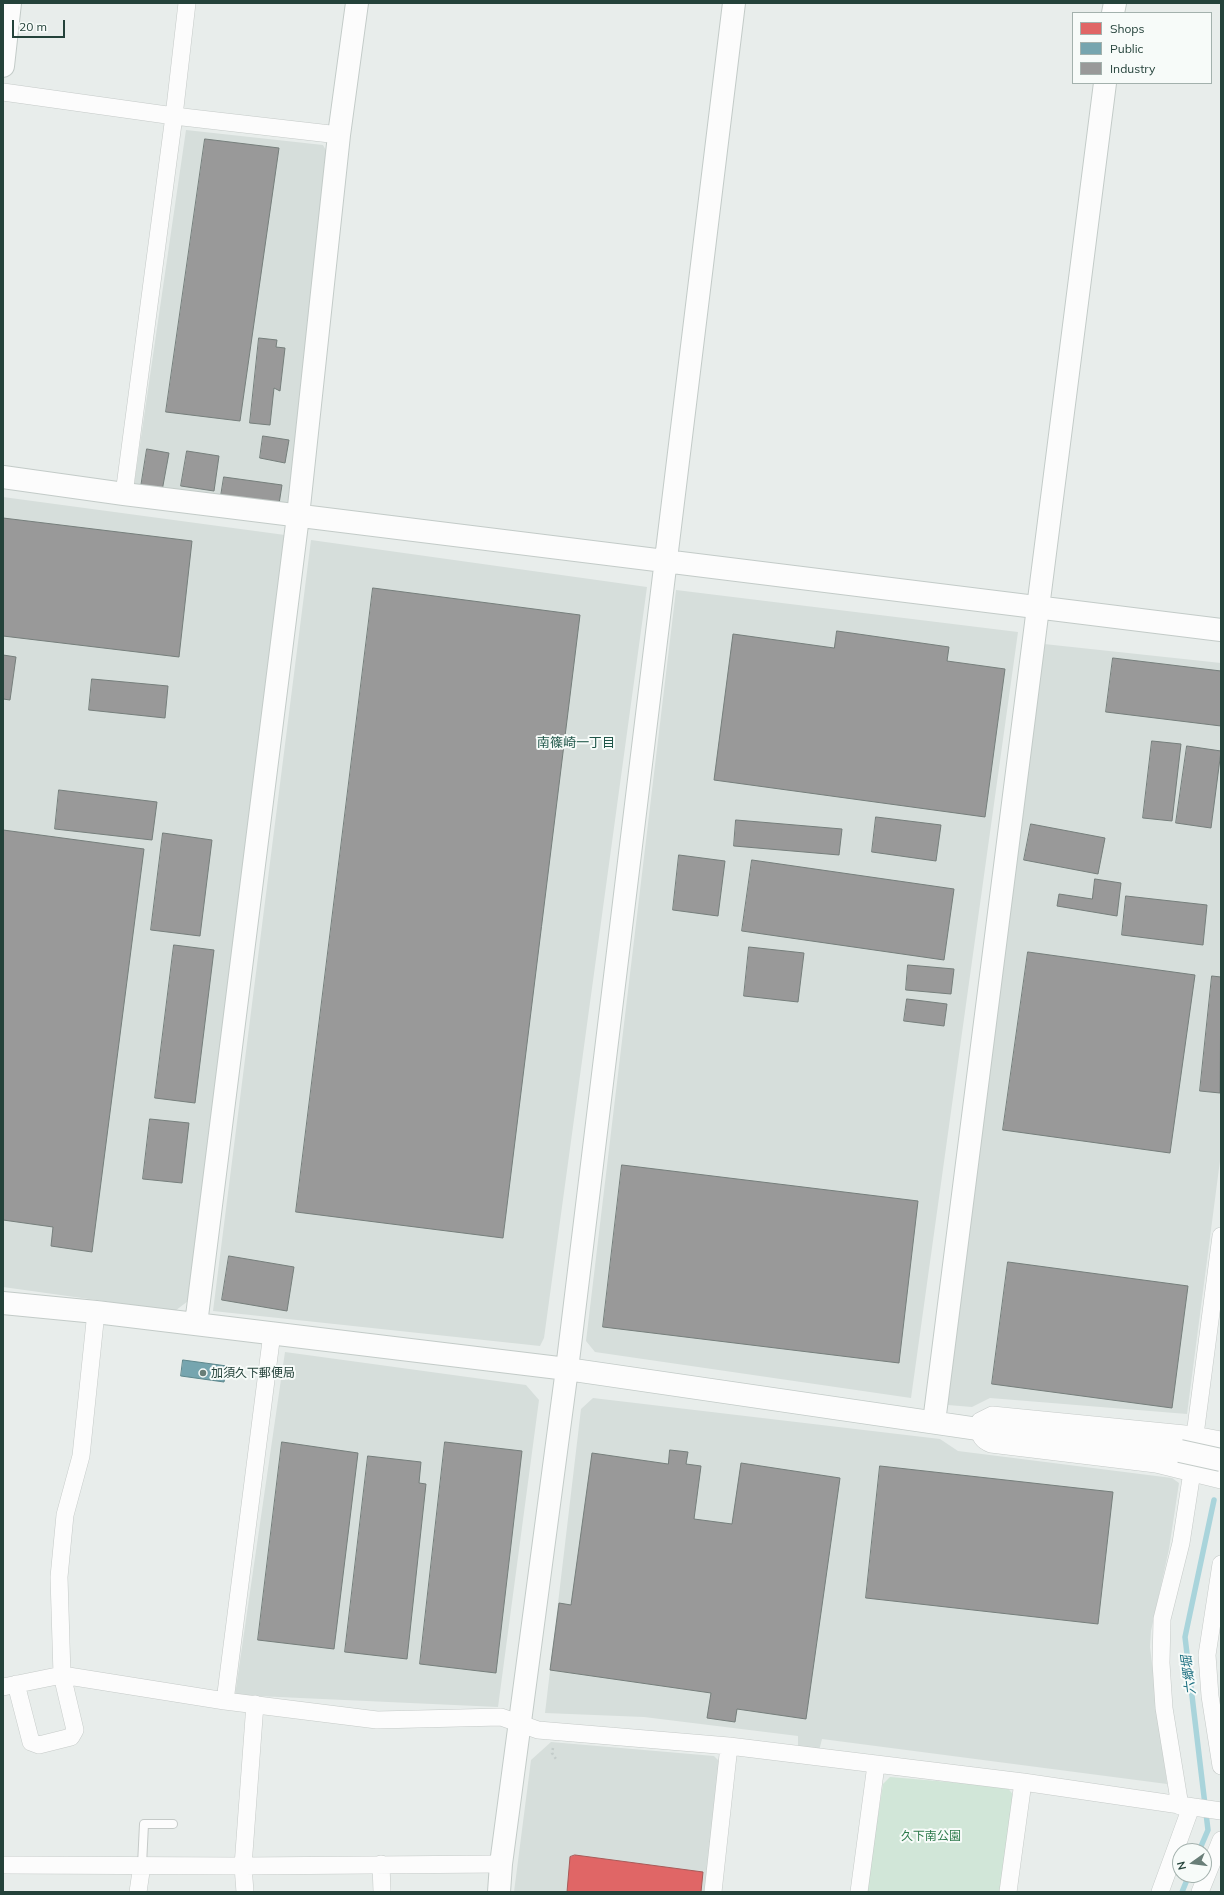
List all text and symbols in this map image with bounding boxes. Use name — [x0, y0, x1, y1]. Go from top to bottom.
scale bar — [14, 12, 67, 38]
legend — [1072, 12, 1212, 84]
text: 20 m — [19, 19, 47, 34]
text: Shops — [1110, 21, 1145, 36]
text: Public — [1110, 41, 1144, 56]
text: Industry — [1110, 61, 1155, 76]
district label: 南篠崎一丁目 — [537, 735, 615, 751]
place label: 加須久下郵便局 — [211, 1366, 295, 1380]
marker: 加須久下郵便局 — [198, 1368, 208, 1378]
water label: 六郷堀 — [1179, 1655, 1199, 1695]
park label: 久下南公園 — [901, 1829, 961, 1843]
north arrow — [1172, 1843, 1212, 1883]
text: N — [1174, 1860, 1189, 1871]

